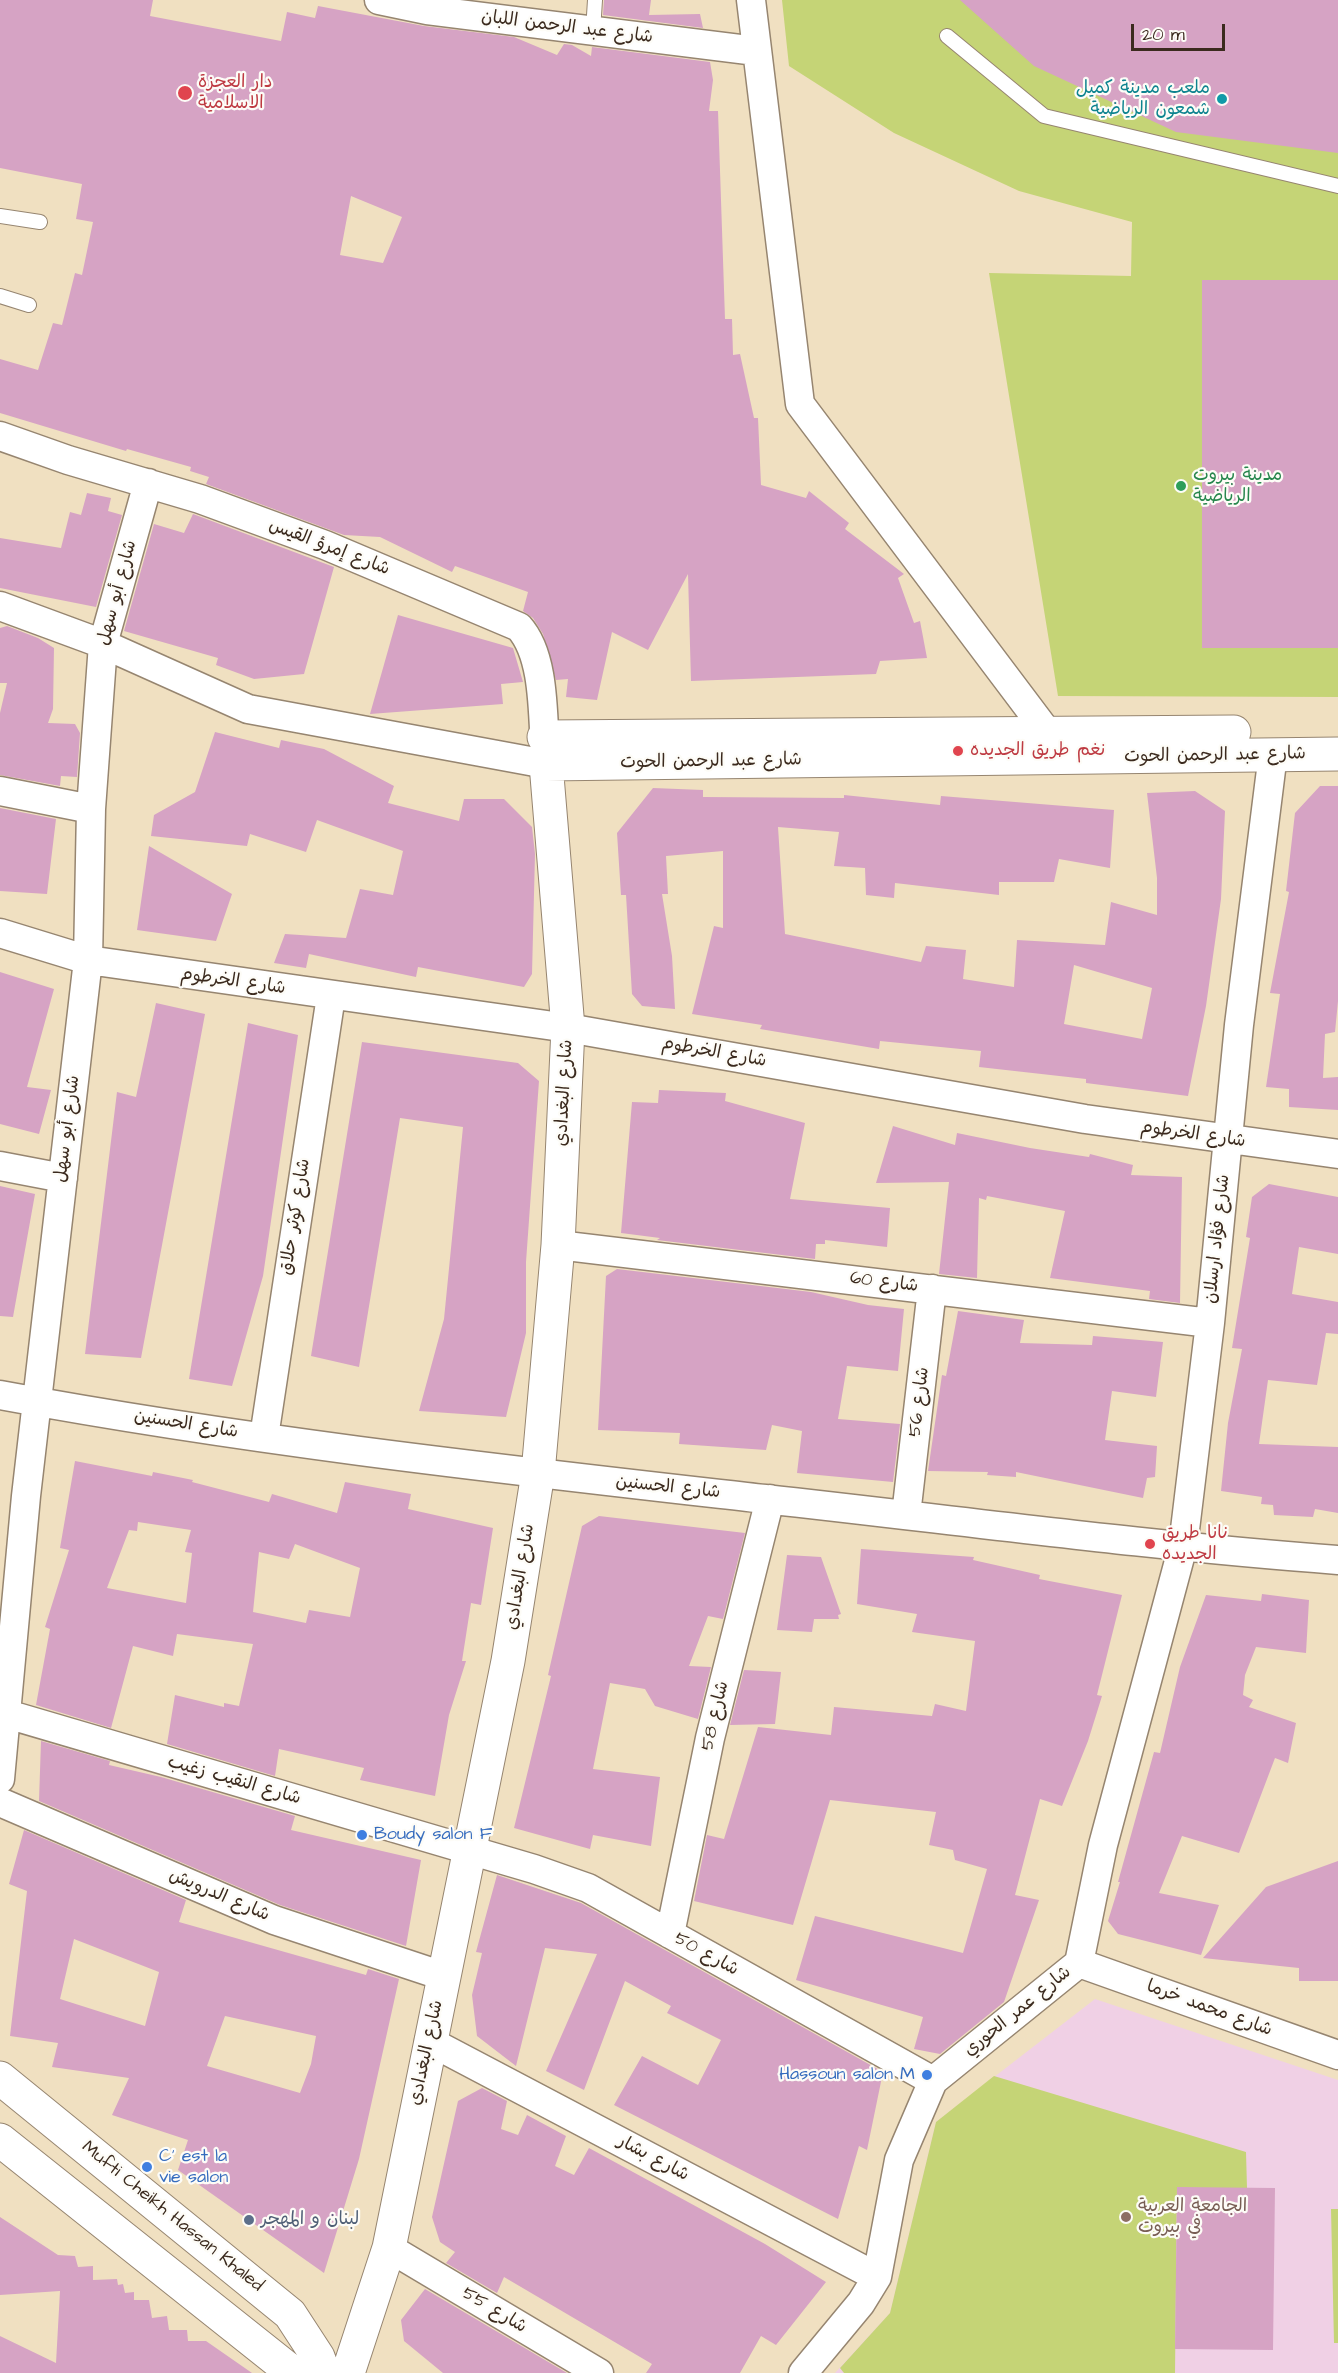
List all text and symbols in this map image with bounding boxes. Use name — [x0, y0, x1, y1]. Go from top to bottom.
street label: شارع عبد الرحمن اللبان — [480, 7, 654, 49]
scale bar — [1134, 12, 1228, 50]
text: 20 m — [1142, 22, 1185, 47]
place label: دار العجزة الاسلامية — [198, 72, 273, 115]
place label: ملعب مدينة كميل شمعون الرياضية — [1076, 78, 1210, 121]
marker: دار العجزة الاسلامية — [176, 84, 194, 102]
marker: ملعب مدينة كميل شمعون الرياضية — [1215, 92, 1229, 106]
place label: مدينة بيروت الرياضية — [1193, 465, 1282, 508]
marker: مدينة بيروت الرياضية — [1174, 479, 1188, 493]
street label: شارع إمرؤ القيس — [266, 515, 392, 581]
street label: شارع أبو سهل — [94, 538, 142, 648]
place label: نغم طريق الجديده — [970, 740, 1105, 762]
marker: نغم طريق الجديده — [951, 744, 965, 758]
street label: شارع عبد الرحمن الحوت — [1124, 744, 1306, 768]
street label: شارع عبد الرحمن الحوت — [620, 750, 802, 774]
street label: شارع الخرطوم — [179, 964, 287, 1000]
street label: شارع الخرطوم — [660, 1033, 768, 1073]
street label: شارع البغدادي — [551, 1039, 579, 1147]
street label: شارع أبو سهل — [51, 1074, 85, 1184]
street label: شارع الخرطوم — [1139, 1117, 1247, 1153]
street label: شارع كوثر حلاق — [276, 1157, 316, 1277]
street label: شارع فؤاد ارسلان — [1200, 1173, 1236, 1305]
street label: شارع 60 — [849, 1268, 919, 1298]
street label: شارع 56 — [905, 1366, 935, 1438]
street label: شارع الحسنين — [132, 1406, 240, 1444]
street label: شارع الحسنين — [615, 1472, 721, 1504]
street label: شارع البغدادي — [502, 1523, 540, 1631]
place label: نانا طريق الجديده — [1162, 1523, 1229, 1565]
marker: نانا طريق الجديده — [1143, 1537, 1157, 1551]
street label: شارع 58 — [698, 1679, 734, 1753]
street label: شارع النقيب زغيب — [165, 1752, 303, 1810]
place label: Boudy salon F — [374, 1824, 492, 1846]
marker: Boudy salon F — [355, 1828, 369, 1842]
street label: شارع الدرويش — [165, 1865, 273, 1927]
street label: شارع 50 — [670, 1929, 742, 1981]
street label: شارع عمر الحوري — [960, 1962, 1076, 2062]
street label: شارع محمد خرما — [1143, 1976, 1275, 2042]
street label: شارع البغدادي — [405, 1998, 449, 2108]
place label: Hassoun salon M — [779, 2064, 915, 2086]
marker: Hassoun salon M — [920, 2068, 934, 2082]
street label: شارع بشار — [614, 2131, 692, 2187]
street label: Mufti Cheikh Hassan Khaled — [77, 2137, 267, 2297]
place label: C' est la vie salon — [159, 2146, 228, 2188]
marker: C' est la vie salon — [140, 2160, 154, 2174]
place label: الجامعة العربية في بيروت — [1138, 2196, 1247, 2238]
place label: لبنان و المهجر — [261, 2209, 359, 2231]
marker: الجامعة العربية في بيروت — [1119, 2210, 1133, 2224]
marker: لبنان و المهجر — [242, 2213, 256, 2227]
street label: شارع 55 — [458, 2283, 530, 2339]

